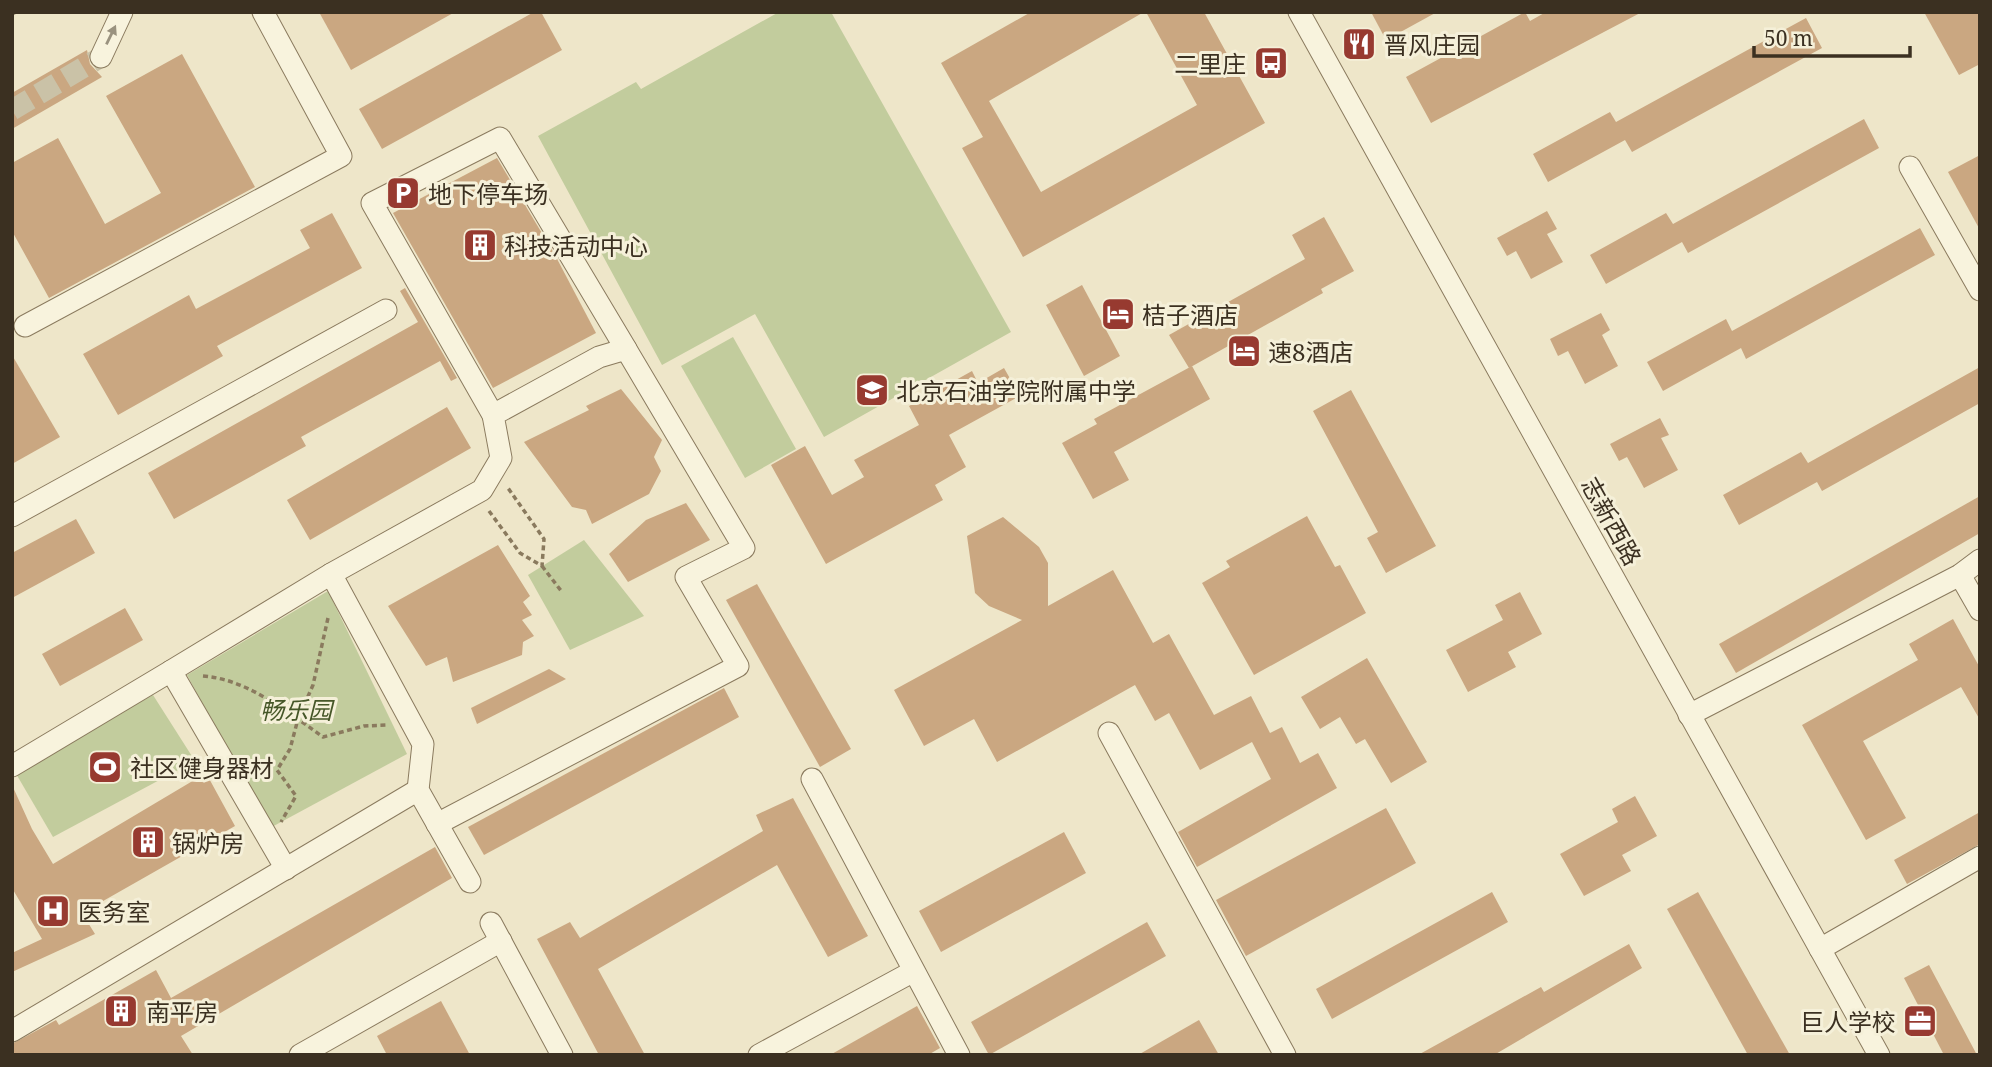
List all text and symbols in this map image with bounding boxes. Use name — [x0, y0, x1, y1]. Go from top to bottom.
scale bar — [1754, 14, 1910, 58]
text: 50 m — [1764, 24, 1813, 52]
one-way arrow — [106, 25, 117, 45]
restaurant icon: 晋风庄园 — [1340, 25, 1378, 63]
place label: 晋风庄园 — [1384, 28, 1480, 61]
bus stop icon: 二里庄 — [1252, 44, 1290, 82]
place label: 二里庄 — [1174, 47, 1246, 80]
parking icon: 地下停车场 — [384, 174, 422, 212]
place label: 地下停车场 — [428, 177, 548, 210]
building icon: 科技活动中心 — [461, 226, 499, 264]
place label: 科技活动中心 — [504, 229, 648, 262]
hotel icon: 桔子酒店 — [1099, 295, 1137, 333]
place label: 桔子酒店 — [1142, 298, 1238, 331]
hotel icon: 速8酒店 — [1225, 332, 1263, 370]
place label: 速8酒店 — [1268, 335, 1353, 368]
school or university icon: 北京石油学院附属中学 — [853, 371, 891, 409]
place label: 北京石油学院附属中学 — [896, 374, 1136, 407]
street label: 志新西路 — [1574, 471, 1650, 571]
park label: 畅乐园 — [260, 693, 335, 726]
sports icon: 社区健身器材 — [86, 748, 124, 786]
place label: 社区健身器材 — [130, 751, 274, 784]
building icon: 锅炉房 — [129, 823, 167, 861]
place label: 锅炉房 — [172, 826, 244, 859]
hospital icon: 医务室 — [34, 892, 72, 930]
place label: 医务室 — [78, 895, 150, 928]
building icon: 南平房 — [102, 992, 140, 1030]
place label: 南平房 — [146, 995, 218, 1028]
office icon: 巨人学校 — [1901, 1002, 1939, 1040]
place label: 巨人学校 — [1800, 1005, 1896, 1038]

